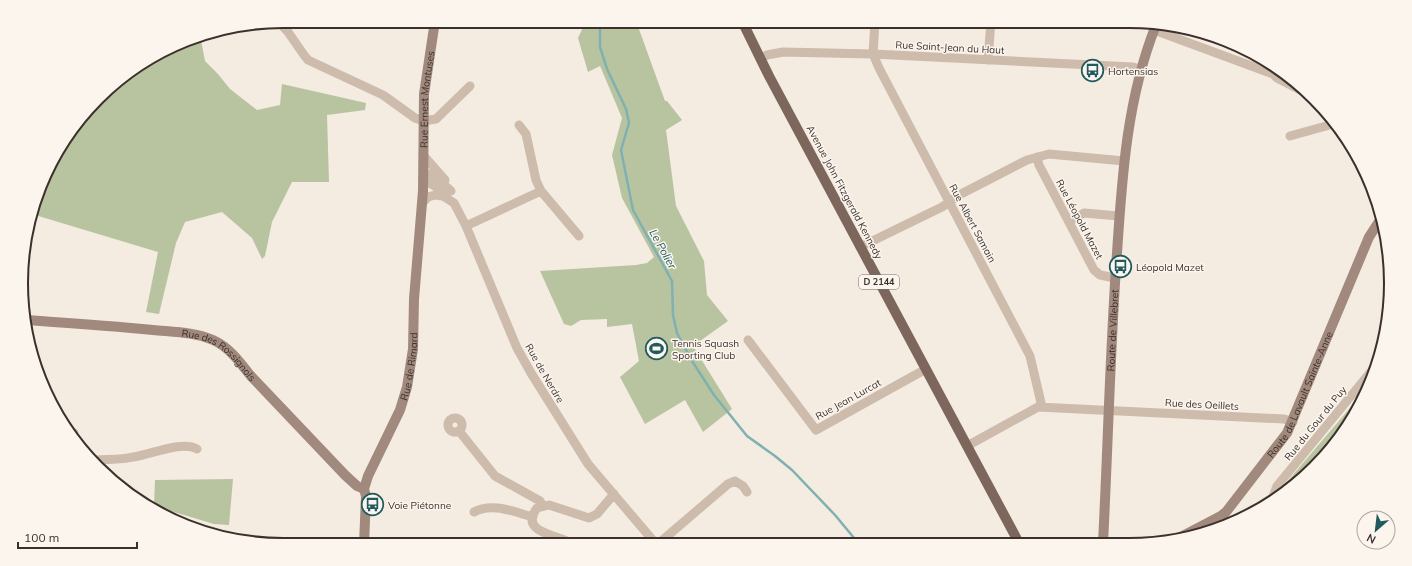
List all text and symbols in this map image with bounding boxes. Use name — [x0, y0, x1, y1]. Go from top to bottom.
street label: Rue Saint-Jean du Haut — [895, 38, 1005, 57]
street label: Rue Ernest Montuses — [417, 50, 437, 148]
bus stop icon: Hortensias — [1080, 58, 1106, 84]
place label: Hortensias — [1108, 65, 1158, 78]
street label: Avenue John Fitzgerald Kennedy — [804, 123, 886, 262]
street label: Rue Léopold Mazet — [1053, 177, 1106, 262]
street label: Rue Albert Samain — [946, 182, 999, 265]
water label: Le Polier — [646, 227, 680, 272]
bus stop icon: Léopold Mazet — [1108, 254, 1134, 280]
place label: Léopold Mazet — [1136, 261, 1204, 274]
road number: D 2144 — [859, 275, 899, 289]
street label: Route de Villebret — [1104, 288, 1122, 372]
street label: Rue des Rossignols — [181, 327, 258, 384]
street label: Route de Lavault Sainte-Anne — [1264, 330, 1336, 461]
street label: Rue de Rimard — [397, 332, 420, 402]
sports icon: Tennis Squash Sporting Club — [644, 336, 670, 362]
place label: Tennis Squash Sporting Club — [672, 337, 739, 362]
street label: Rue de Nerdre — [522, 341, 567, 405]
street label: Rue Jean Lurcat — [813, 376, 884, 423]
street label: Rue du Gour du Puy — [1281, 383, 1350, 463]
street label: Rue des Oeillets — [1165, 396, 1239, 413]
bus stop icon: Voie Piétonne — [359, 492, 385, 518]
place label: Voie Piétonne — [388, 499, 451, 512]
north arrow — [1356, 510, 1396, 550]
scale bar — [18, 524, 137, 550]
text: 100 m — [24, 530, 59, 545]
text: N — [1364, 531, 1378, 547]

